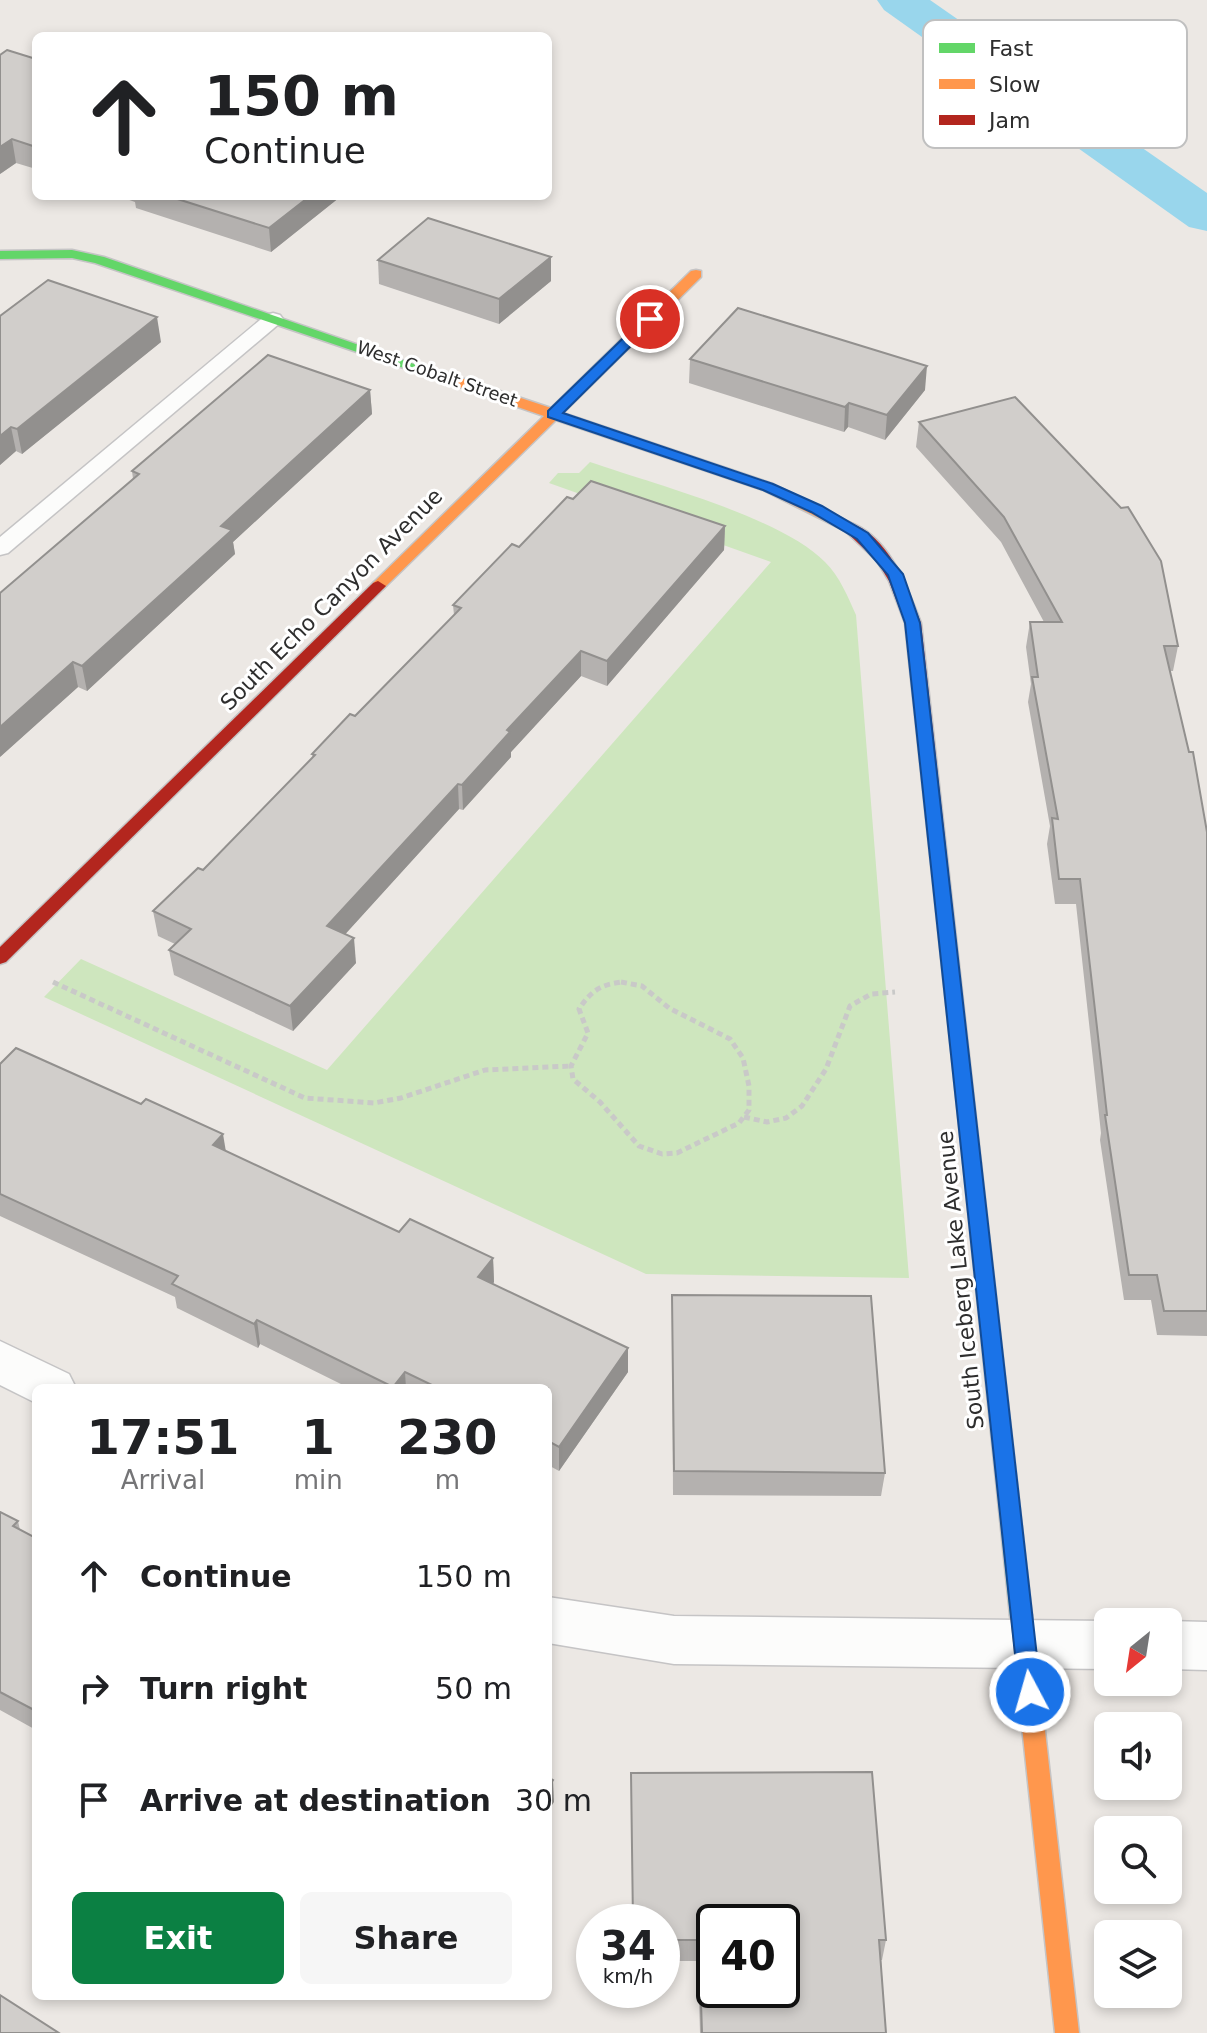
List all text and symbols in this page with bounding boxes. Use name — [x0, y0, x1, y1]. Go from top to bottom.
legend — [923, 20, 1187, 148]
text: Fast — [989, 36, 1034, 61]
text: 150 m — [204, 63, 399, 128]
icon: ahead — [72, 64, 176, 168]
text: Slow — [989, 72, 1041, 97]
text: Jam — [987, 108, 1030, 133]
text: Continue — [204, 130, 366, 171]
pin — [616, 285, 684, 353]
icon: arrive — [628, 297, 672, 341]
street label: West Cobalt Street — [354, 336, 520, 411]
street label: South Echo Canyon Avenue — [215, 483, 447, 715]
street label: South Iceberg Lake Avenue — [932, 1129, 989, 1431]
text: 17:51 — [86, 1409, 239, 1465]
text: 1 — [302, 1409, 335, 1465]
text: 230 — [397, 1409, 497, 1465]
text: Arrival — [121, 1465, 205, 1495]
text: min — [294, 1465, 343, 1495]
text: m — [435, 1465, 460, 1495]
icon: ahead — [72, 1554, 116, 1598]
text: Continue — [140, 1559, 292, 1594]
text: 150 m — [416, 1559, 512, 1594]
north arrow — [1094, 1608, 1182, 1696]
map controls — [1094, 1608, 1182, 2008]
position arrow — [988, 1650, 1072, 1734]
icon: right — [72, 1666, 116, 1710]
text: Turn right — [140, 1671, 307, 1706]
text: 50 m — [435, 1671, 512, 1706]
button: sound — [1094, 1712, 1182, 1800]
icon: arrive — [72, 1778, 116, 1822]
text: Arrive at destination — [140, 1783, 491, 1818]
text: 30 m — [515, 1783, 592, 1818]
button: search — [1094, 1816, 1182, 1904]
button: Exit — [72, 1892, 284, 1984]
button: Share — [300, 1892, 512, 1984]
speed limit sign: 40 — [696, 1904, 800, 2008]
button: layers — [1094, 1920, 1182, 2008]
text: 34 — [600, 1923, 656, 1969]
text: km/h — [603, 1964, 653, 1988]

